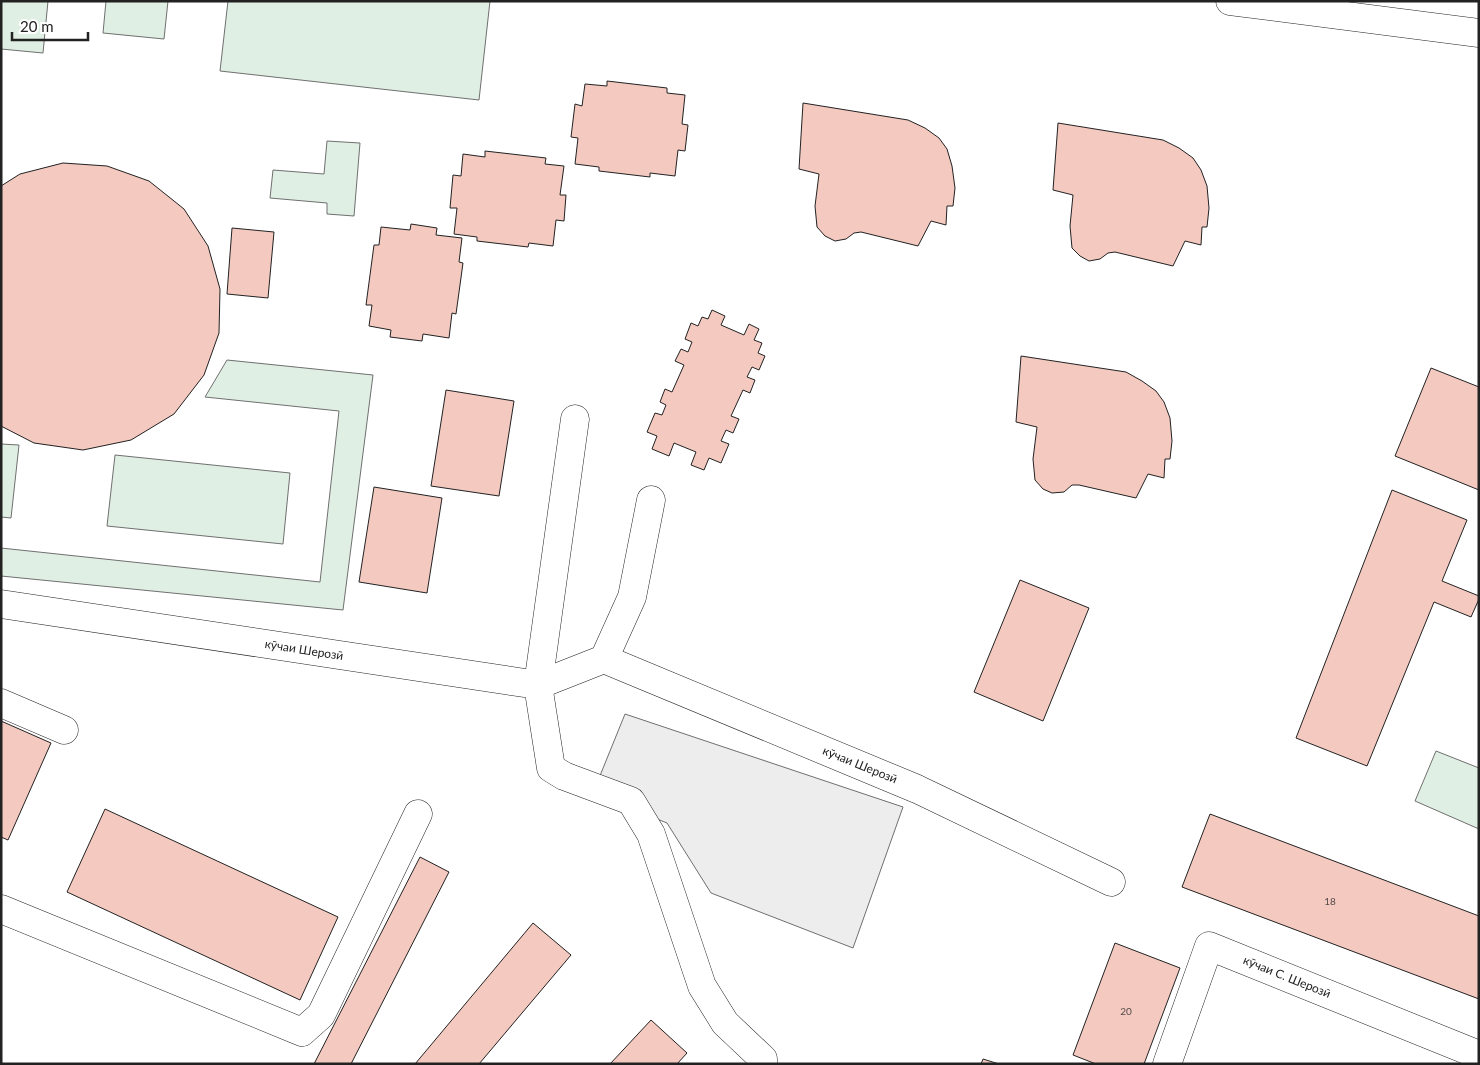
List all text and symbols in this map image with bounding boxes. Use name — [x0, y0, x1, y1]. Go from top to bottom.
scale bar — [12, 10, 89, 42]
text: 20 m — [20, 17, 54, 35]
street label: кӯчаи Шерозӣ — [264, 636, 344, 663]
street label: кӯчаи Шерозӣ — [821, 743, 900, 786]
house number: 18 — [1324, 895, 1336, 907]
street label: кӯчаи С. Шерозӣ — [1241, 952, 1333, 1001]
house number: 20 — [1120, 1005, 1132, 1017]

